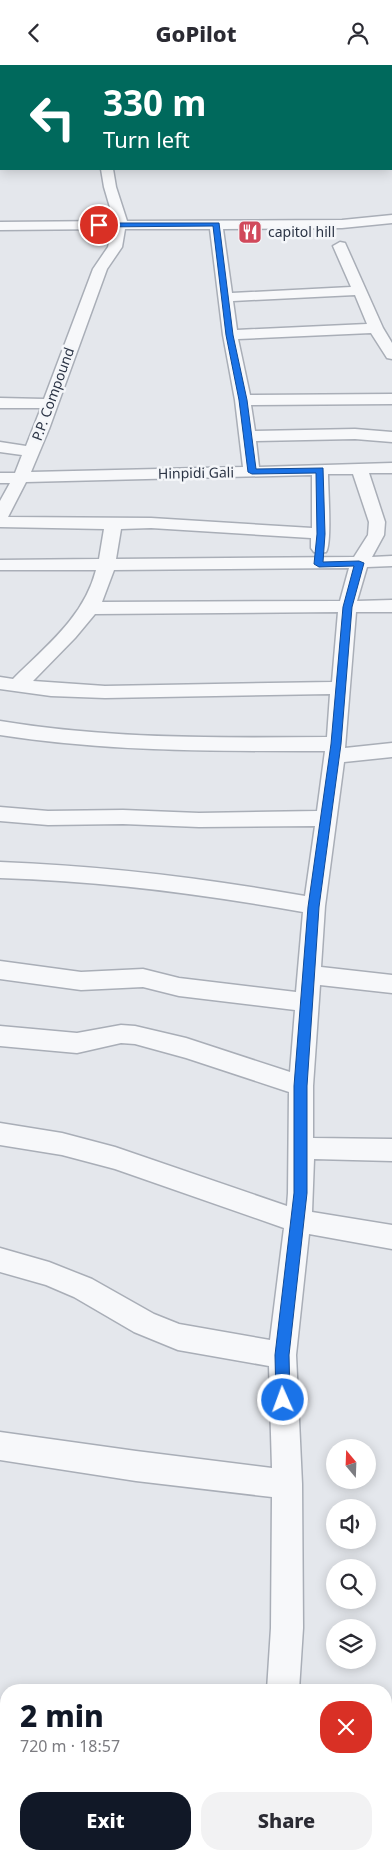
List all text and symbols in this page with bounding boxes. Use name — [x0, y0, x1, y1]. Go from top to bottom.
text: GoPilot — [155, 18, 237, 48]
icon: back — [20, 19, 48, 47]
icon: person — [344, 19, 372, 47]
text: 330 m — [103, 79, 206, 126]
icon: left — [20, 85, 85, 150]
text: Turn left — [103, 124, 190, 154]
pin — [78, 204, 120, 246]
icon: arrive — [85, 211, 113, 239]
restaurant icon: capitol hill — [237, 219, 263, 245]
place label: capitol hill — [268, 222, 335, 241]
street label: P.P. Compound — [27, 345, 78, 443]
street label: Hinpidi Gali — [158, 462, 234, 483]
position arrow — [256, 1373, 308, 1425]
north arrow — [326, 1439, 376, 1489]
map controls — [326, 1439, 376, 1669]
button: sound — [326, 1499, 376, 1549]
button: search — [326, 1559, 376, 1609]
button: layers — [326, 1619, 376, 1669]
text: 2 min — [20, 1695, 104, 1736]
button: close — [320, 1701, 372, 1753]
text: 720 m · 18:57 — [20, 1735, 120, 1757]
button: Exit — [20, 1792, 191, 1850]
button: Share — [201, 1792, 372, 1850]

